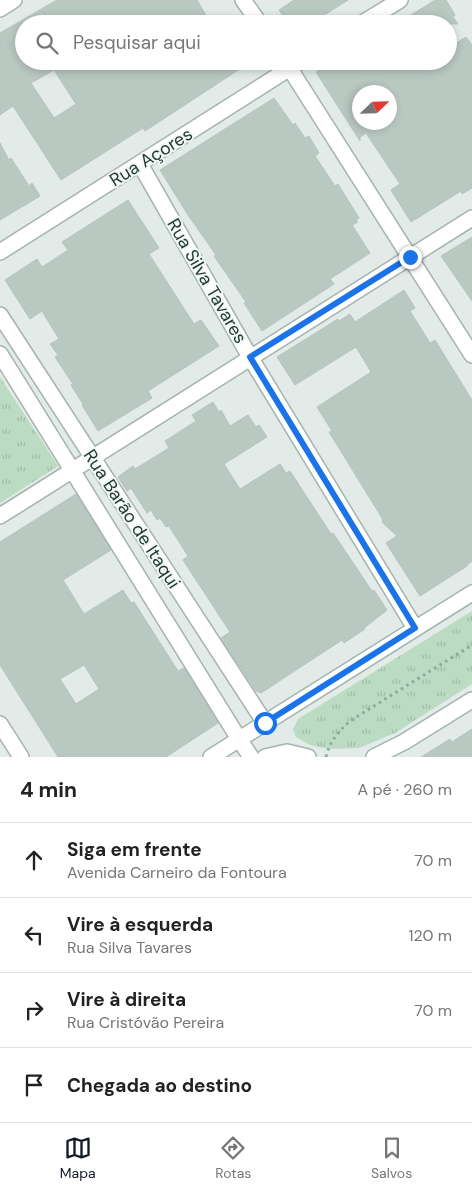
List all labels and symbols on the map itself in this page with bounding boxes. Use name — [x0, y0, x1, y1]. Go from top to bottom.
north arrow — [352, 85, 397, 130]
street label: Rua Açores — [105, 122, 197, 192]
street label: Rua Silva Tavares — [161, 214, 253, 348]
route end — [399, 246, 422, 269]
street label: Rua Barão de Itaqui — [78, 445, 186, 593]
route start — [254, 712, 277, 735]

